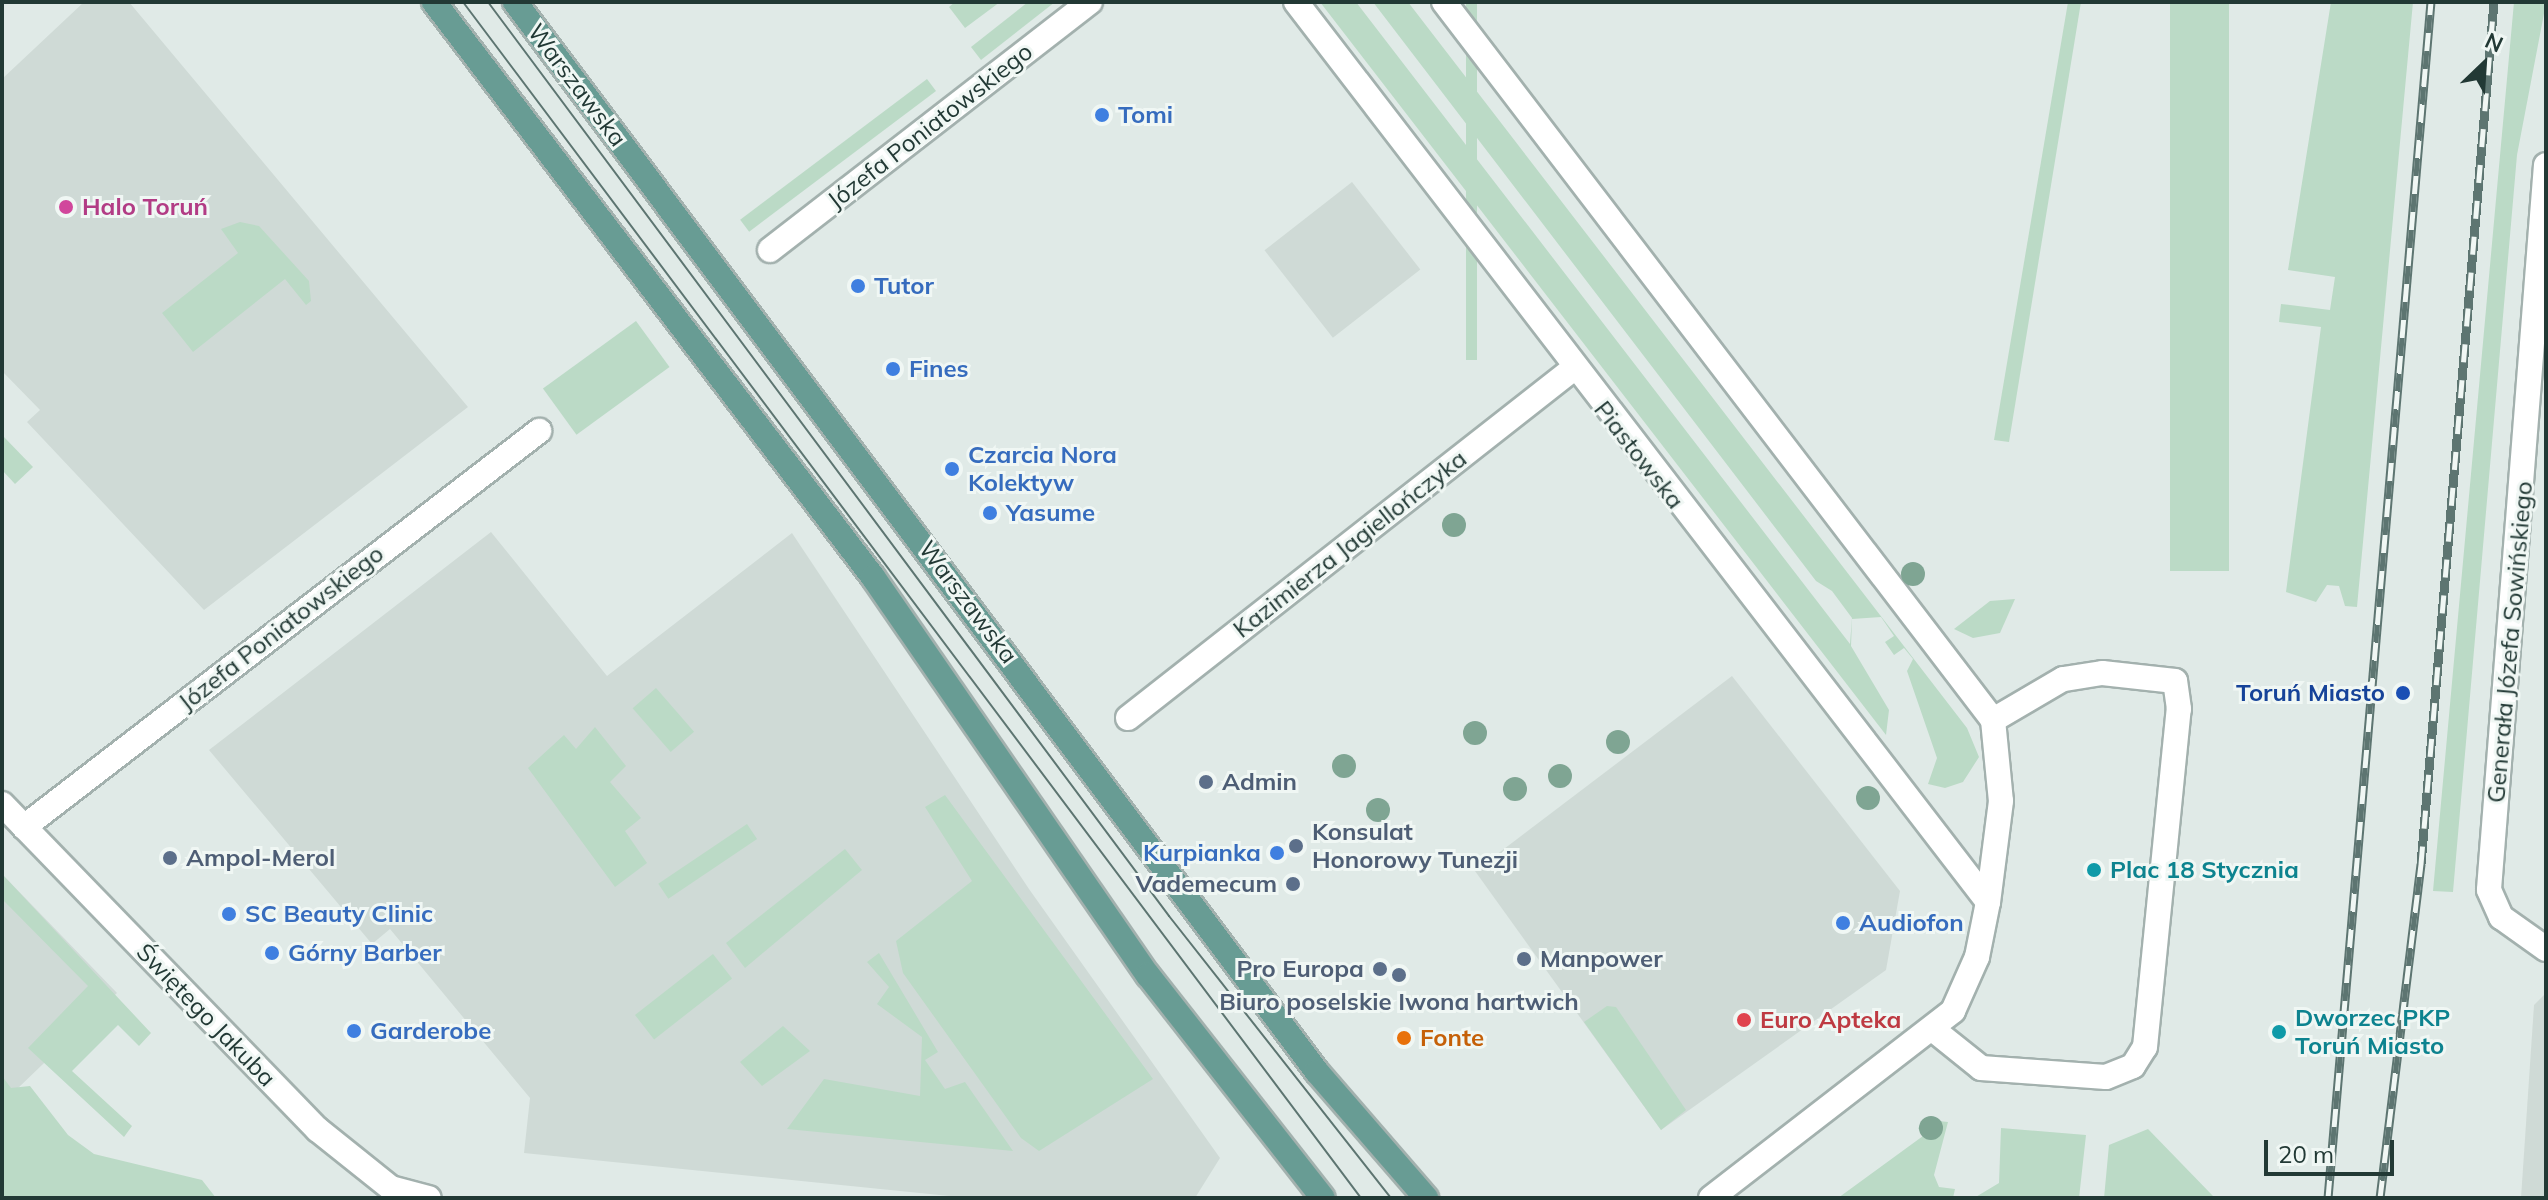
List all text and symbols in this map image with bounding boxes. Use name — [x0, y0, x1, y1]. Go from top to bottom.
street label: Warszawska — [522, 18, 632, 152]
north arrow — [2444, 24, 2524, 104]
text: N — [2481, 26, 2508, 58]
street label: Józefa Poniatowskiego — [822, 37, 1038, 215]
place label: Tomi — [1118, 101, 1173, 129]
marker: Tomi — [1093, 106, 1111, 124]
place label: Halo Toruń — [82, 193, 208, 221]
marker: Halo Toruń — [57, 198, 75, 216]
place label: Tutor — [874, 272, 934, 300]
marker: Tutor — [849, 277, 867, 295]
place label: Fines — [909, 355, 969, 383]
marker: Fines — [884, 360, 902, 378]
street label: Piastowska — [1588, 396, 1690, 514]
place label: Czarcia Nora Kolektyw — [968, 441, 1117, 497]
street label: Kazimierza Jagiellończyka — [1228, 444, 1472, 644]
marker: Czarcia Nora Kolektyw — [943, 460, 961, 478]
street label: Generała Józefa Sowińskiego — [2482, 480, 2538, 804]
place label: Yasume — [1006, 499, 1095, 527]
marker: Yasume — [981, 504, 999, 522]
street label: Warszawska — [913, 535, 1023, 669]
street label: Józefa Poniatowskiego — [173, 539, 389, 717]
place label: Toruń Miasto — [2236, 679, 2385, 707]
marker: Toruń Miasto — [2392, 682, 2414, 704]
place label: Admin — [1222, 768, 1297, 796]
marker: Admin — [1197, 773, 1215, 791]
place label: Konsulat Honorowy Tunezji — [1312, 818, 1518, 874]
marker: Konsulat Honorowy Tunezji — [1287, 837, 1305, 855]
place label: Kurpianka — [1143, 839, 1261, 867]
place label: Ampol-Merol — [186, 844, 335, 872]
marker: Kurpianka — [1268, 844, 1286, 862]
marker: Ampol-Merol — [161, 849, 179, 867]
place label: Plac 18 Stycznia — [2110, 856, 2299, 884]
marker: Plac 18 Stycznia — [2085, 861, 2103, 879]
place label: Vademecum — [1136, 870, 1277, 898]
marker: Vademecum — [1284, 875, 1302, 893]
place label: SC Beauty Clinic — [245, 900, 433, 928]
marker: SC Beauty Clinic — [220, 905, 238, 923]
place label: Audiofon — [1859, 909, 1964, 937]
marker: Audiofon — [1834, 914, 1852, 932]
street label: Świętego Jakuba — [131, 938, 281, 1092]
place label: Górny Barber — [288, 939, 442, 967]
marker: Górny Barber — [263, 944, 281, 962]
place label: Manpower — [1540, 945, 1663, 973]
marker: Manpower — [1515, 950, 1533, 968]
place label: Pro Europa — [1236, 955, 1364, 983]
marker: Pro Europa — [1371, 960, 1389, 978]
marker: Biuro poselskie Iwona hartwich — [1390, 966, 1408, 984]
place label: Biuro poselskie Iwona hartwich — [1219, 988, 1579, 1016]
place label: Dworzec PKP Toruń Miasto — [2295, 1004, 2450, 1060]
place label: Euro Apteka — [1760, 1006, 1902, 1034]
marker: Euro Apteka — [1735, 1011, 1753, 1029]
place label: Garderobe — [370, 1017, 491, 1045]
marker: Garderobe — [345, 1022, 363, 1040]
marker: Dworzec PKP Toruń Miasto — [2270, 1023, 2288, 1041]
place label: Fonte — [1420, 1024, 1484, 1052]
marker: Fonte — [1395, 1029, 1413, 1047]
scale bar — [2268, 1124, 2398, 1174]
text: 20 m — [2278, 1139, 2334, 1169]

